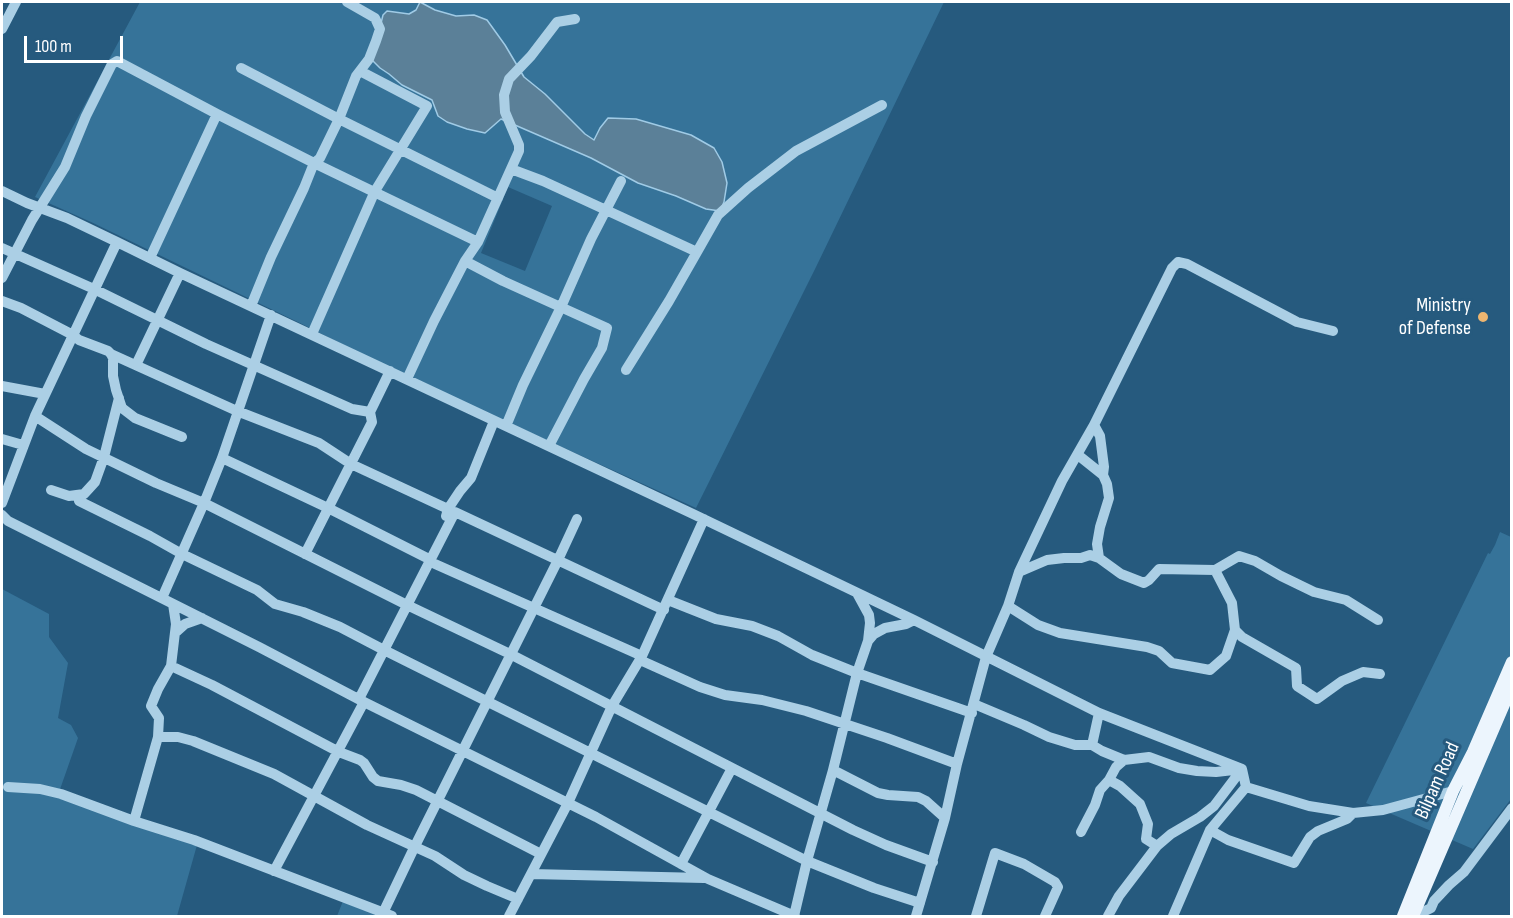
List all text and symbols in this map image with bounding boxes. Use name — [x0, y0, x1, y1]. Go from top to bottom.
scale bar — [27, 24, 126, 62]
text: 100 m — [35, 36, 72, 57]
place label: Ministry of Defense — [1399, 294, 1471, 341]
marker: Ministry of Defense — [1476, 310, 1490, 324]
street label: Bilpam Road — [1410, 739, 1466, 823]

